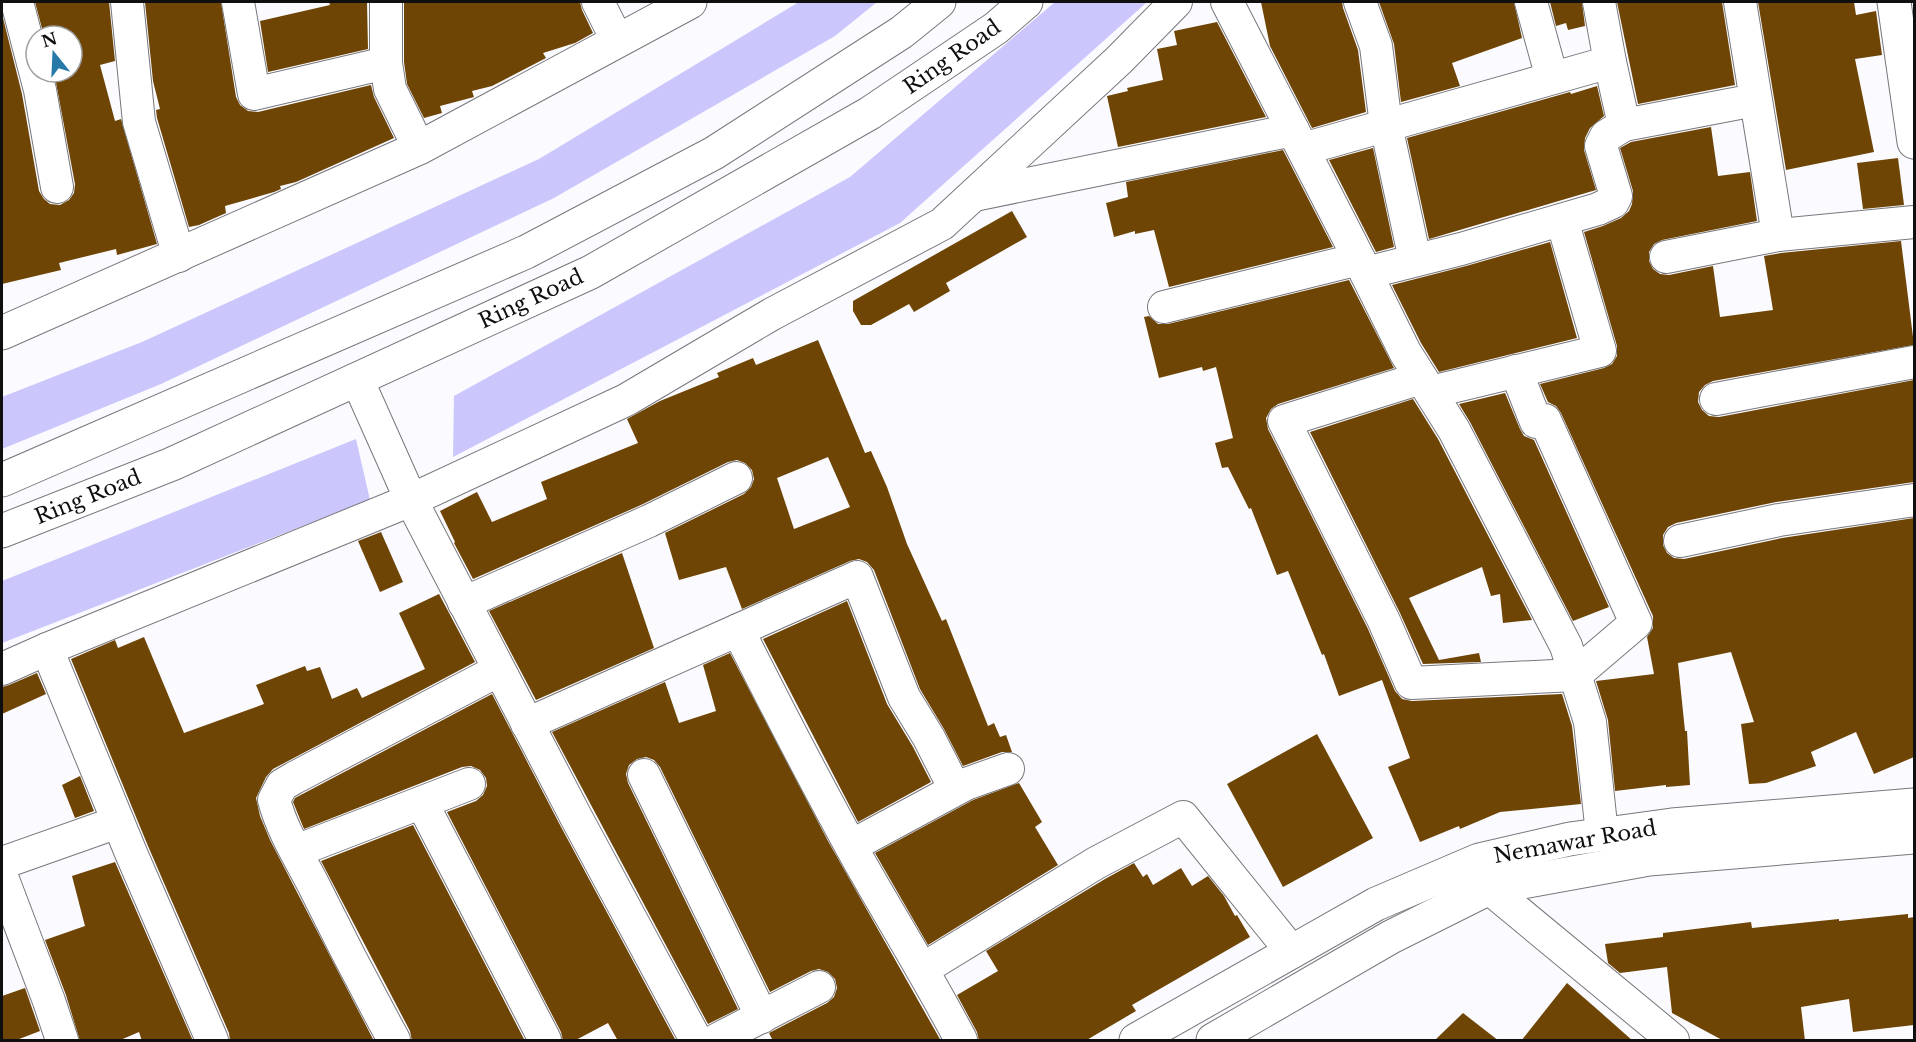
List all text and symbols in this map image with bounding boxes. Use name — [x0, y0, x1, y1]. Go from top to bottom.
street label: Ring Road — [898, 14, 1006, 100]
north arrow — [24, 24, 84, 84]
text: N — [39, 28, 60, 52]
street label: Ring Road — [475, 263, 587, 335]
street label: Ring Road — [31, 464, 145, 530]
street label: Nemawar Road — [1492, 815, 1658, 869]

